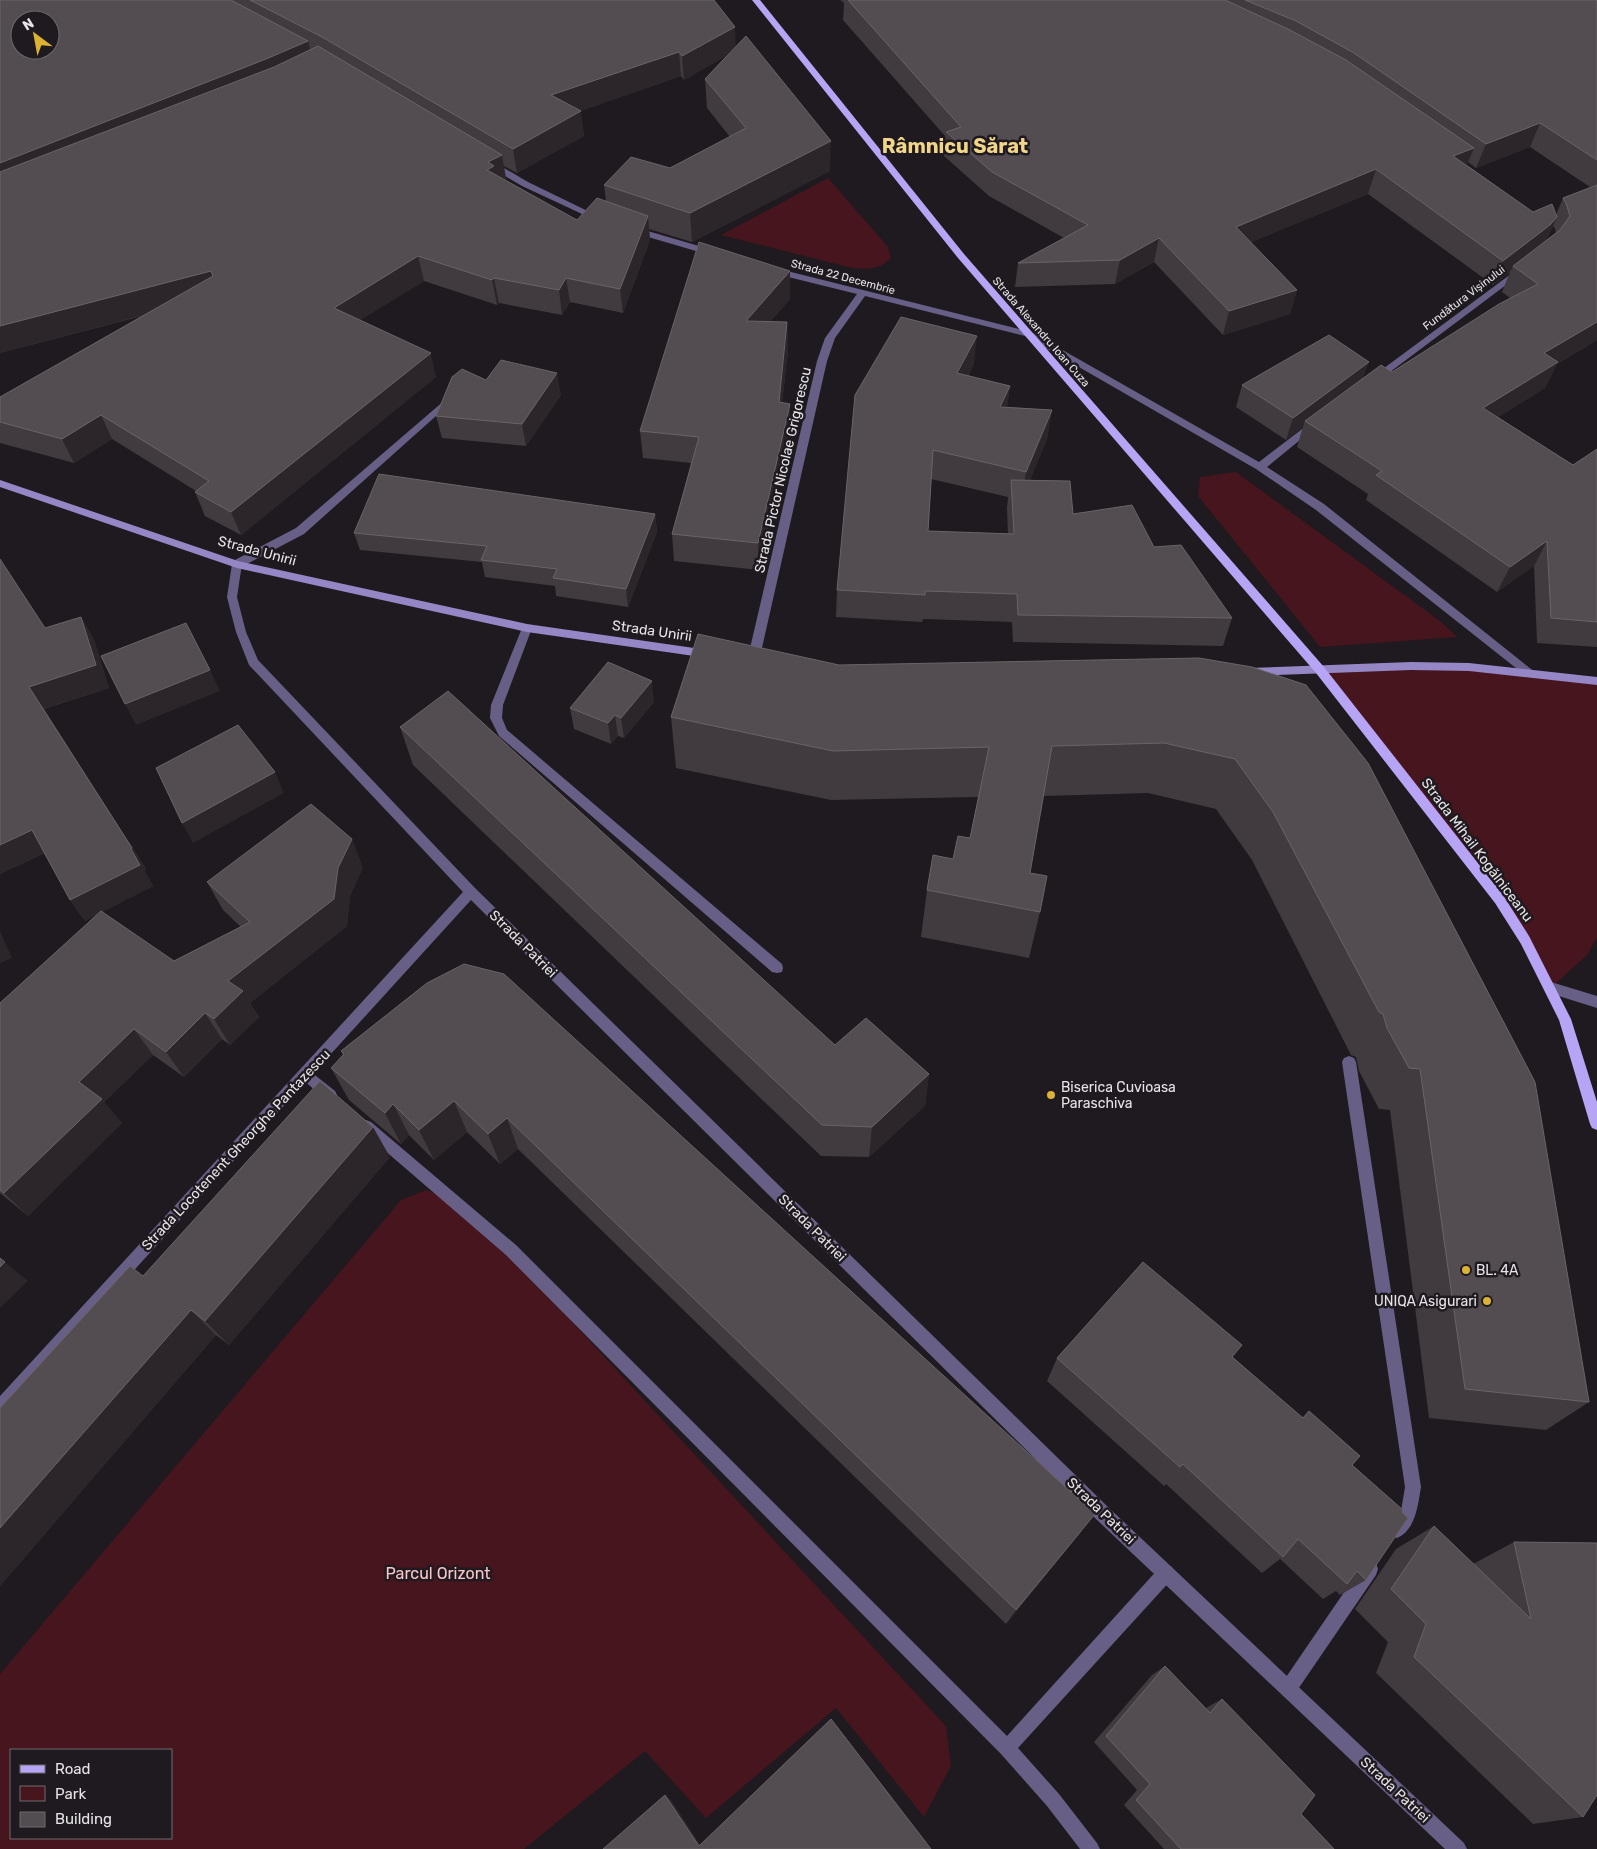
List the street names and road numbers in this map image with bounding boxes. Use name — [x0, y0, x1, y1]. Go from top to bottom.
street label: Strada 22 Decembrie — [789, 257, 897, 297]
street label: Fundătura Vișinului — [1421, 263, 1507, 333]
street label: Strada Alexandru Ioan Cuza — [990, 274, 1092, 390]
street label: Strada Pictor Nicolae Grigorescu — [751, 365, 815, 575]
street label: Strada Unirii — [216, 532, 298, 570]
street label: Strada Unirii — [611, 617, 693, 645]
street label: Strada Mihail Kogălniceanu — [1417, 775, 1537, 925]
street label: Strada Patriei — [486, 907, 560, 981]
street label: Strada Locotenent Gheorghe Pantazescu — [138, 1046, 334, 1254]
street label: Strada Patriei — [775, 1191, 849, 1265]
street label: Strada Patriei — [1063, 1474, 1139, 1548]
street label: Strada Patriei — [1357, 1754, 1433, 1826]

